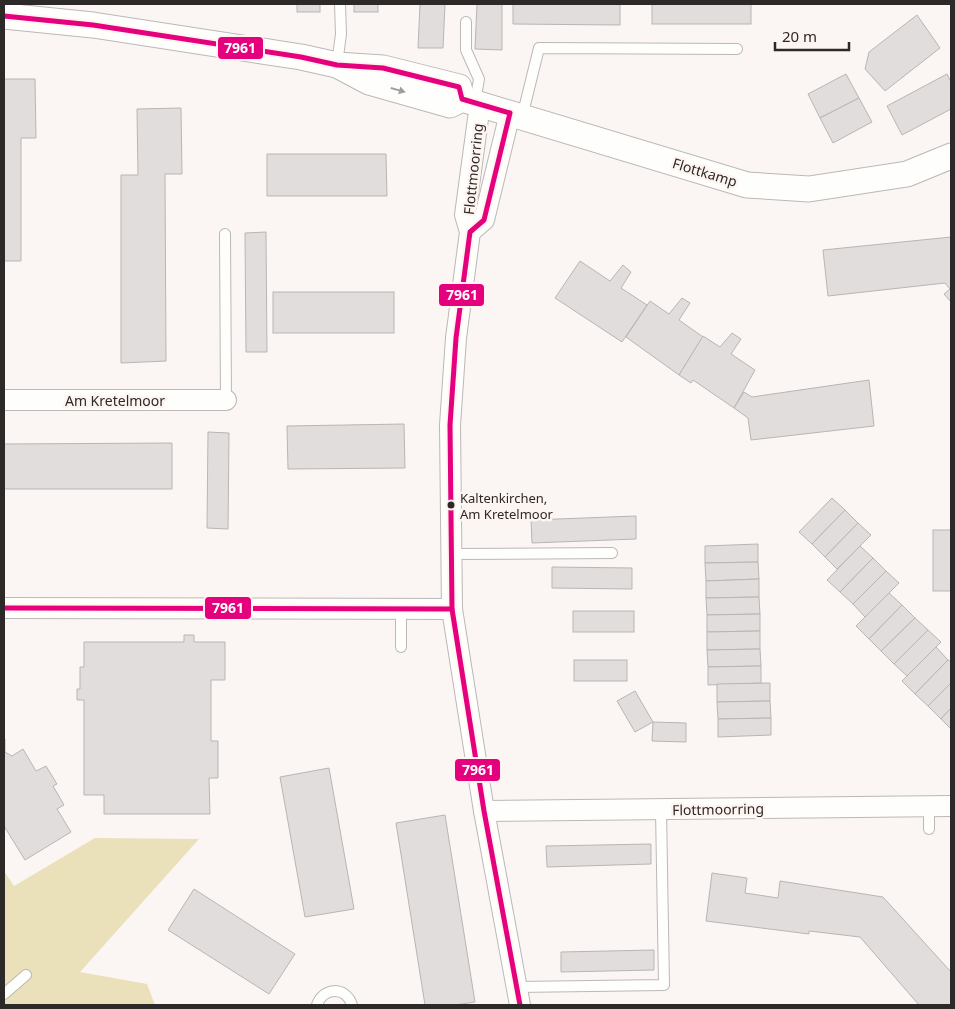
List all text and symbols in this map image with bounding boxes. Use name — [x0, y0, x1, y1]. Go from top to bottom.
scale bar — [775, 20, 849, 52]
text: 20 m — [782, 26, 817, 46]
line badge: 7961 — [217, 36, 264, 60]
text: 7961 — [224, 38, 256, 57]
one-way arrow — [390, 87, 405, 95]
street label: Flottmoorring — [459, 122, 487, 216]
street label: Flottkamp — [670, 153, 740, 191]
line badge: 7961 — [438, 283, 485, 307]
text: 7961 — [446, 285, 478, 304]
street label: Am Kretelmoor — [65, 391, 165, 410]
place label: Kaltenkirchen, Am Kretelmoor — [460, 489, 554, 523]
marker: Kaltenkirchen, Am Kretelmoor — [446, 500, 456, 510]
line badge: 7961 — [204, 596, 252, 620]
text: 7961 — [212, 598, 244, 617]
line badge: 7961 — [454, 758, 501, 782]
text: 7961 — [462, 760, 494, 779]
street label: Flottmoorring — [672, 799, 764, 819]

